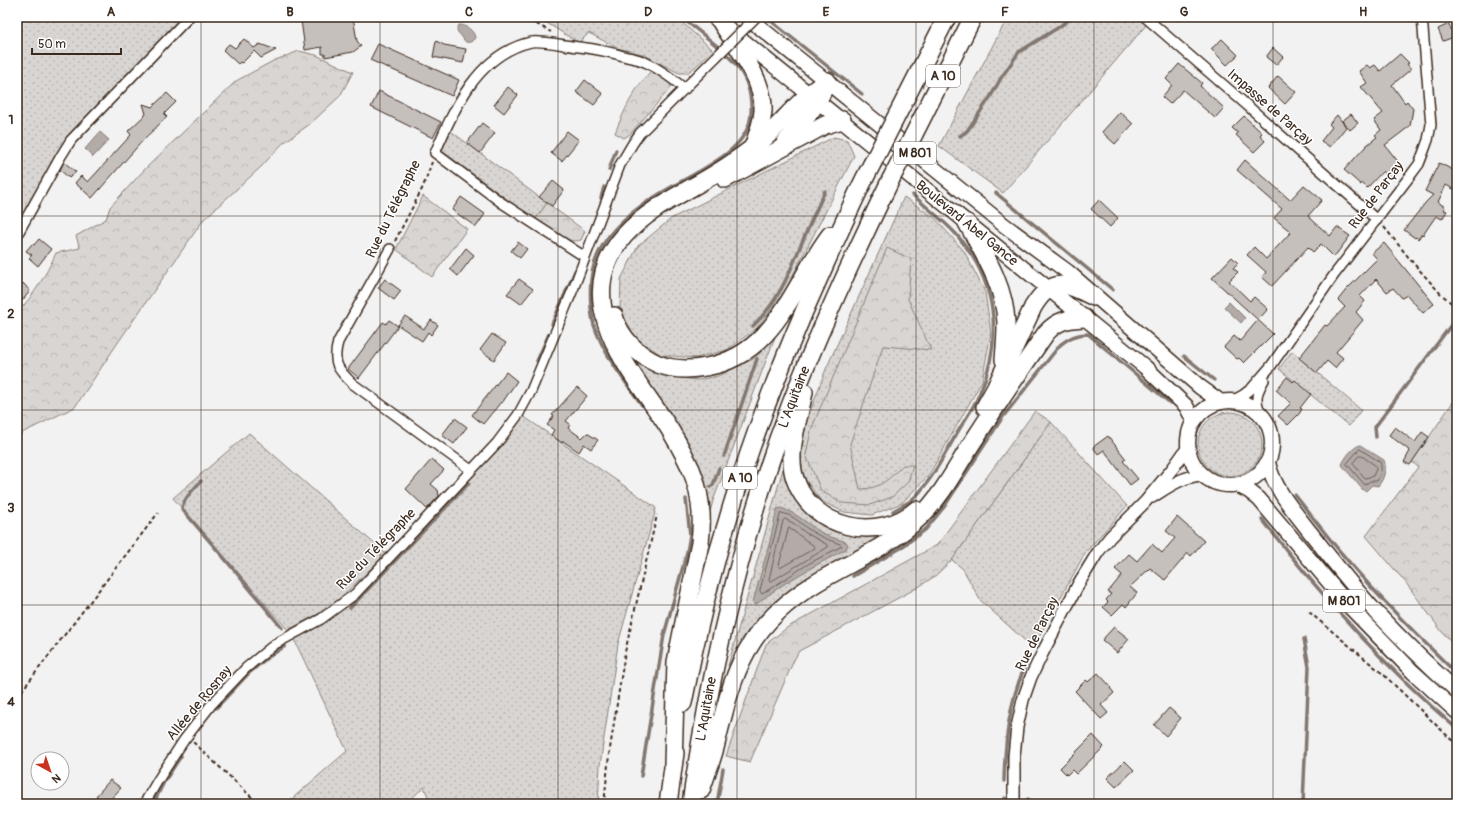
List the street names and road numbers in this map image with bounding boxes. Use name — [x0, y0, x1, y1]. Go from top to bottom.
road number: A 10 — [926, 65, 960, 87]
street label: Impasse de Parçay — [1224, 65, 1316, 149]
road number: M 801 — [894, 142, 936, 164]
street label: Rue du Télégraphe — [362, 157, 424, 261]
street label: Rue de Parçay — [1345, 158, 1407, 232]
street label: Boulevard Abel Gance — [912, 177, 1022, 270]
street label: L'Aquitaine — [774, 363, 814, 430]
road number: A 10 — [723, 467, 757, 489]
street label: Rue du Télégraphe — [333, 505, 419, 593]
road number: M 801 — [1323, 590, 1365, 612]
street label: Rue de Parçay — [1012, 594, 1062, 674]
street label: Allée de Rosnay — [163, 662, 235, 744]
street label: L'Aquitaine — [692, 675, 720, 743]

